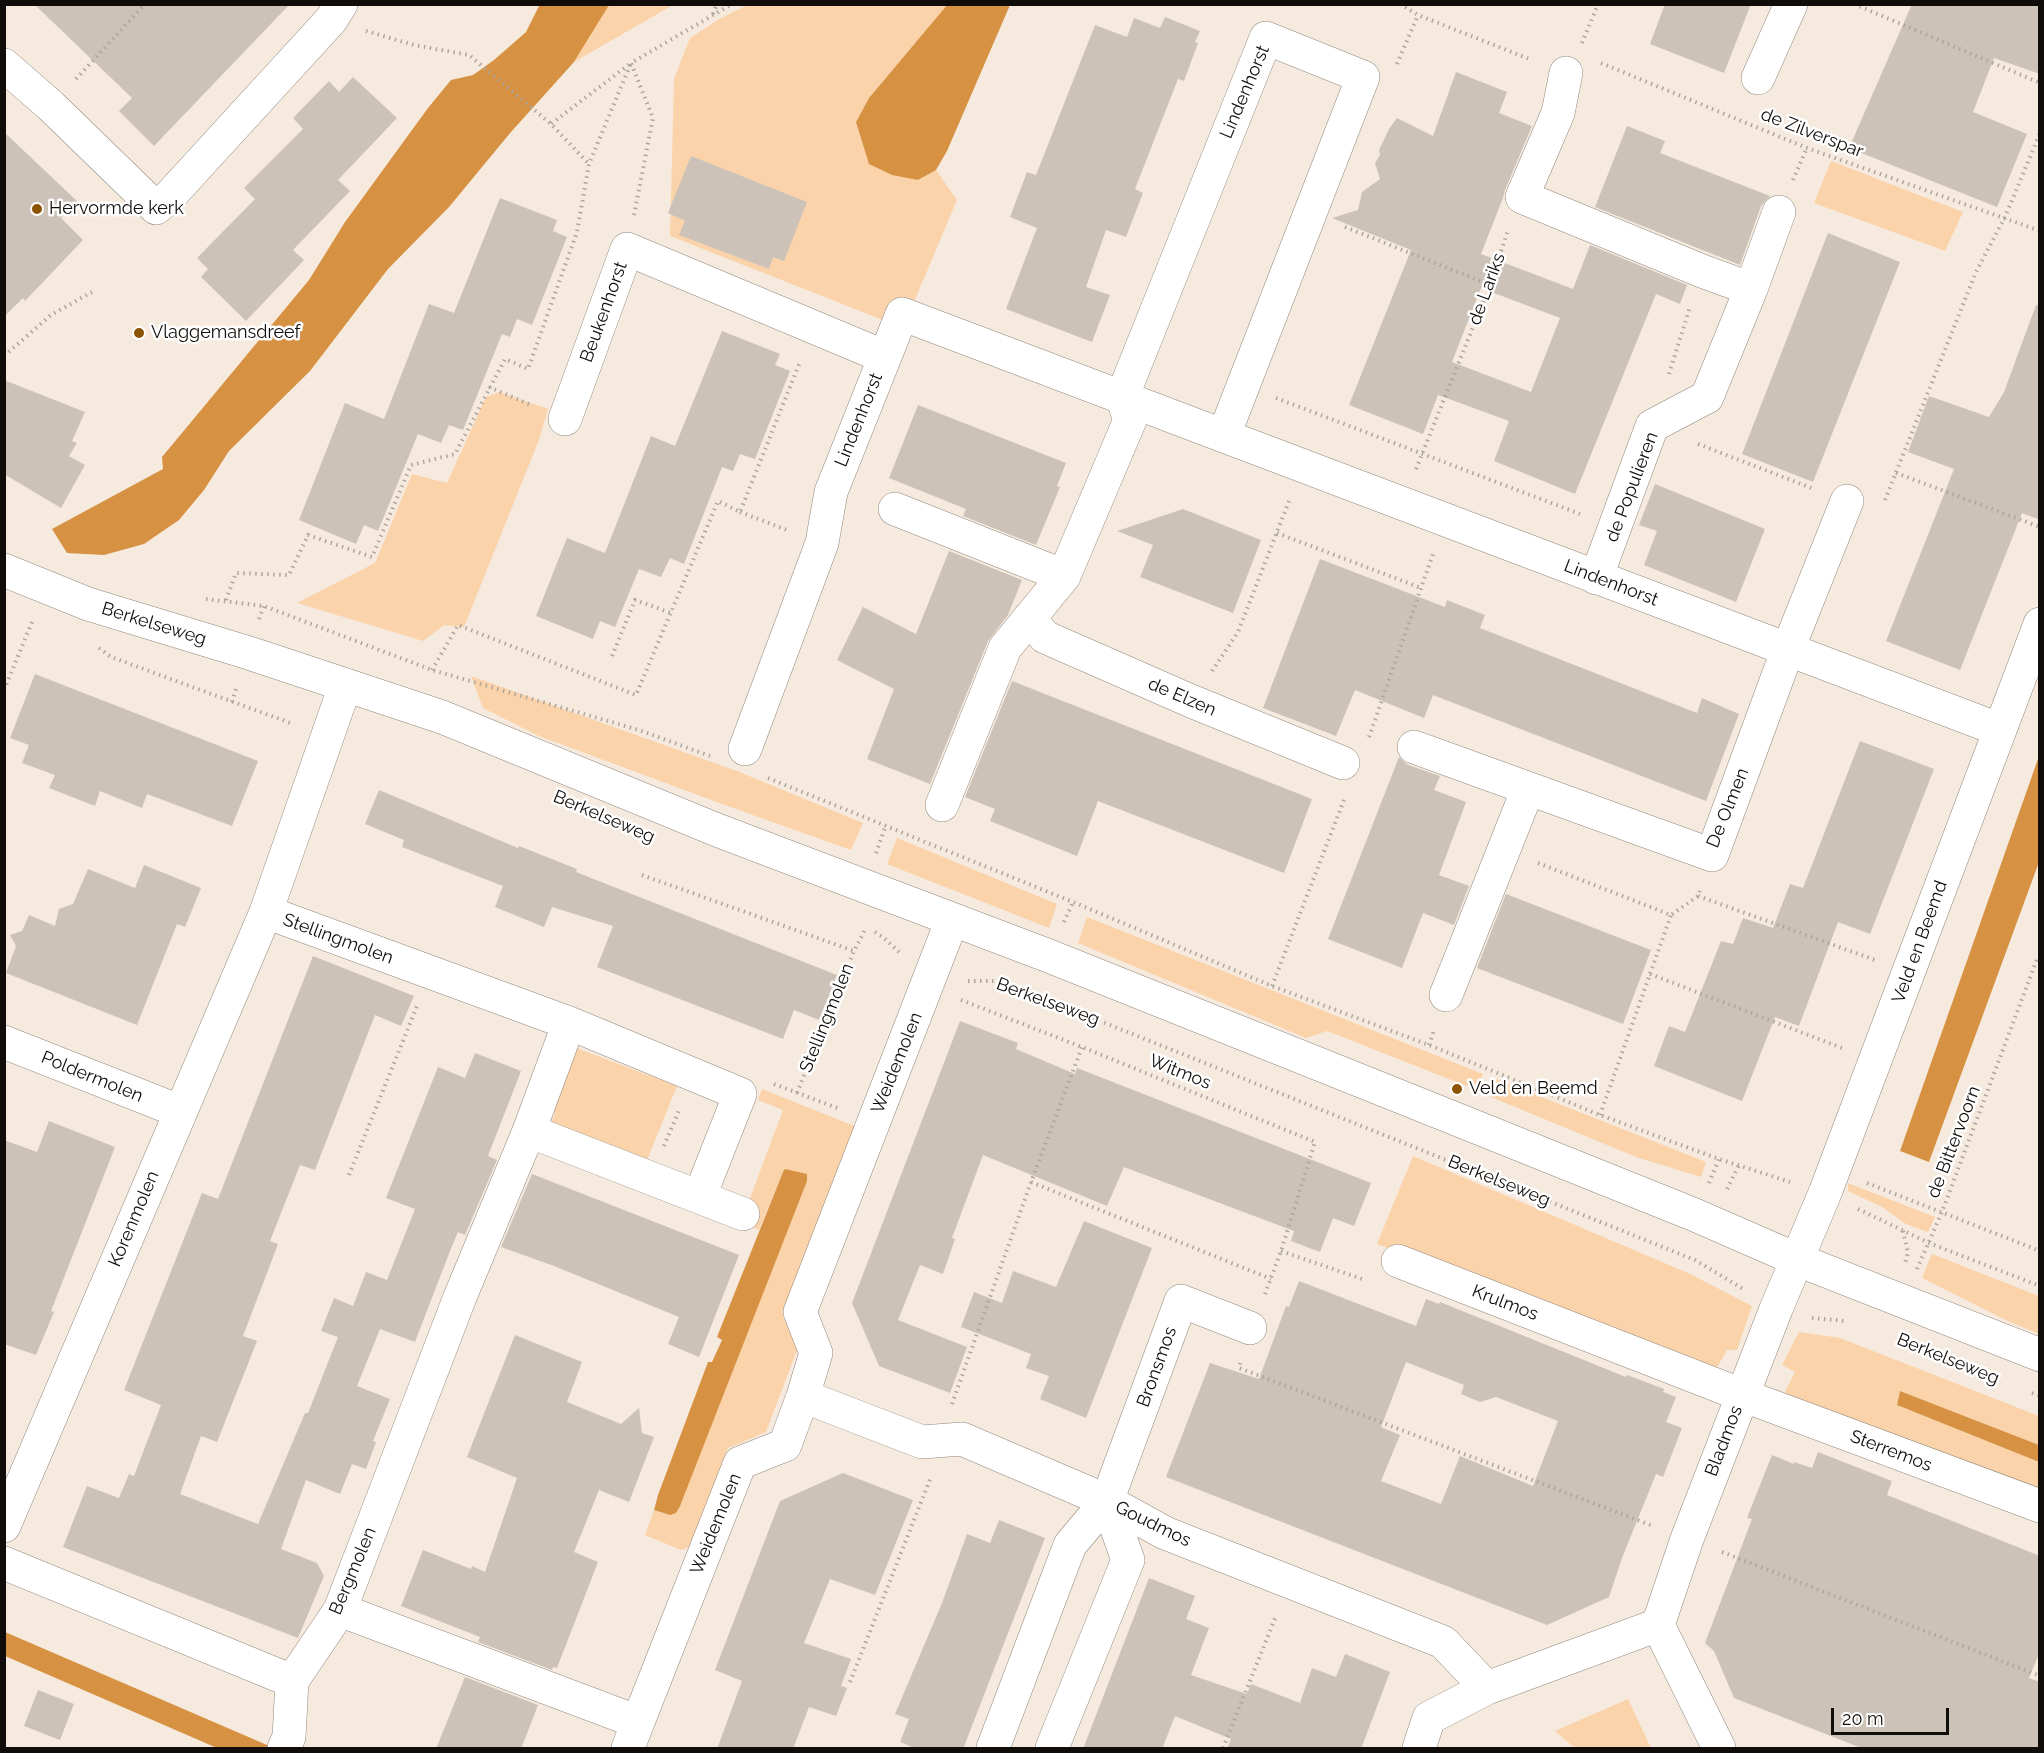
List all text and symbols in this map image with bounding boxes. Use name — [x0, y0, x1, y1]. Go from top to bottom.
street label: Lindenhorst — [1216, 42, 1274, 142]
street label: de Zilverspar — [1758, 104, 1866, 162]
place label: Hervormde kerk — [49, 198, 184, 220]
marker: Hervormde kerk — [30, 202, 44, 216]
street label: de Lariks — [1464, 250, 1510, 328]
street label: Beukenhorst — [576, 259, 632, 365]
place label: Vlaggemansdreef — [151, 322, 300, 344]
marker: Vlaggemansdreef — [132, 326, 146, 340]
street label: Lindenhorst — [830, 370, 888, 470]
street label: de Populieren — [1601, 429, 1663, 545]
street label: Lindenhorst — [1561, 555, 1661, 611]
street label: Berkelseweg — [99, 598, 209, 650]
street label: de Elzen — [1145, 673, 1219, 721]
street label: De Olmen — [1702, 765, 1754, 851]
street label: Berkelseweg — [550, 786, 658, 848]
street label: Veld en Beemd — [1888, 878, 1952, 1006]
street label: Stellingmolen — [280, 909, 396, 969]
street label: Stellingmolen — [795, 960, 859, 1076]
street label: Berkelseweg — [993, 973, 1103, 1031]
street label: Weidemolen — [867, 1009, 927, 1117]
street label: Poldermolen — [38, 1047, 146, 1107]
street label: Witmos — [1146, 1050, 1214, 1094]
place label: Veld en Beemd — [1469, 1078, 1598, 1100]
marker: Veld en Beemd — [1450, 1082, 1464, 1096]
street label: de Bittervoorn — [1923, 1083, 1985, 1201]
street label: Berkelseweg — [1445, 1151, 1553, 1211]
street label: Korenmolen — [104, 1168, 164, 1270]
street label: Krulmos — [1469, 1280, 1541, 1326]
street label: Bronsmos — [1133, 1324, 1181, 1410]
street label: Berkelseweg — [1894, 1329, 2002, 1389]
street label: Bladmos — [1701, 1403, 1747, 1479]
street label: Sterremos — [1847, 1425, 1935, 1477]
street label: Weidemolen — [686, 1470, 746, 1578]
street label: Goudmos — [1112, 1496, 1194, 1552]
street label: Bergmolen — [325, 1524, 381, 1618]
scale bar — [1834, 1696, 1952, 1734]
text: 20 m — [1842, 1708, 1884, 1729]

